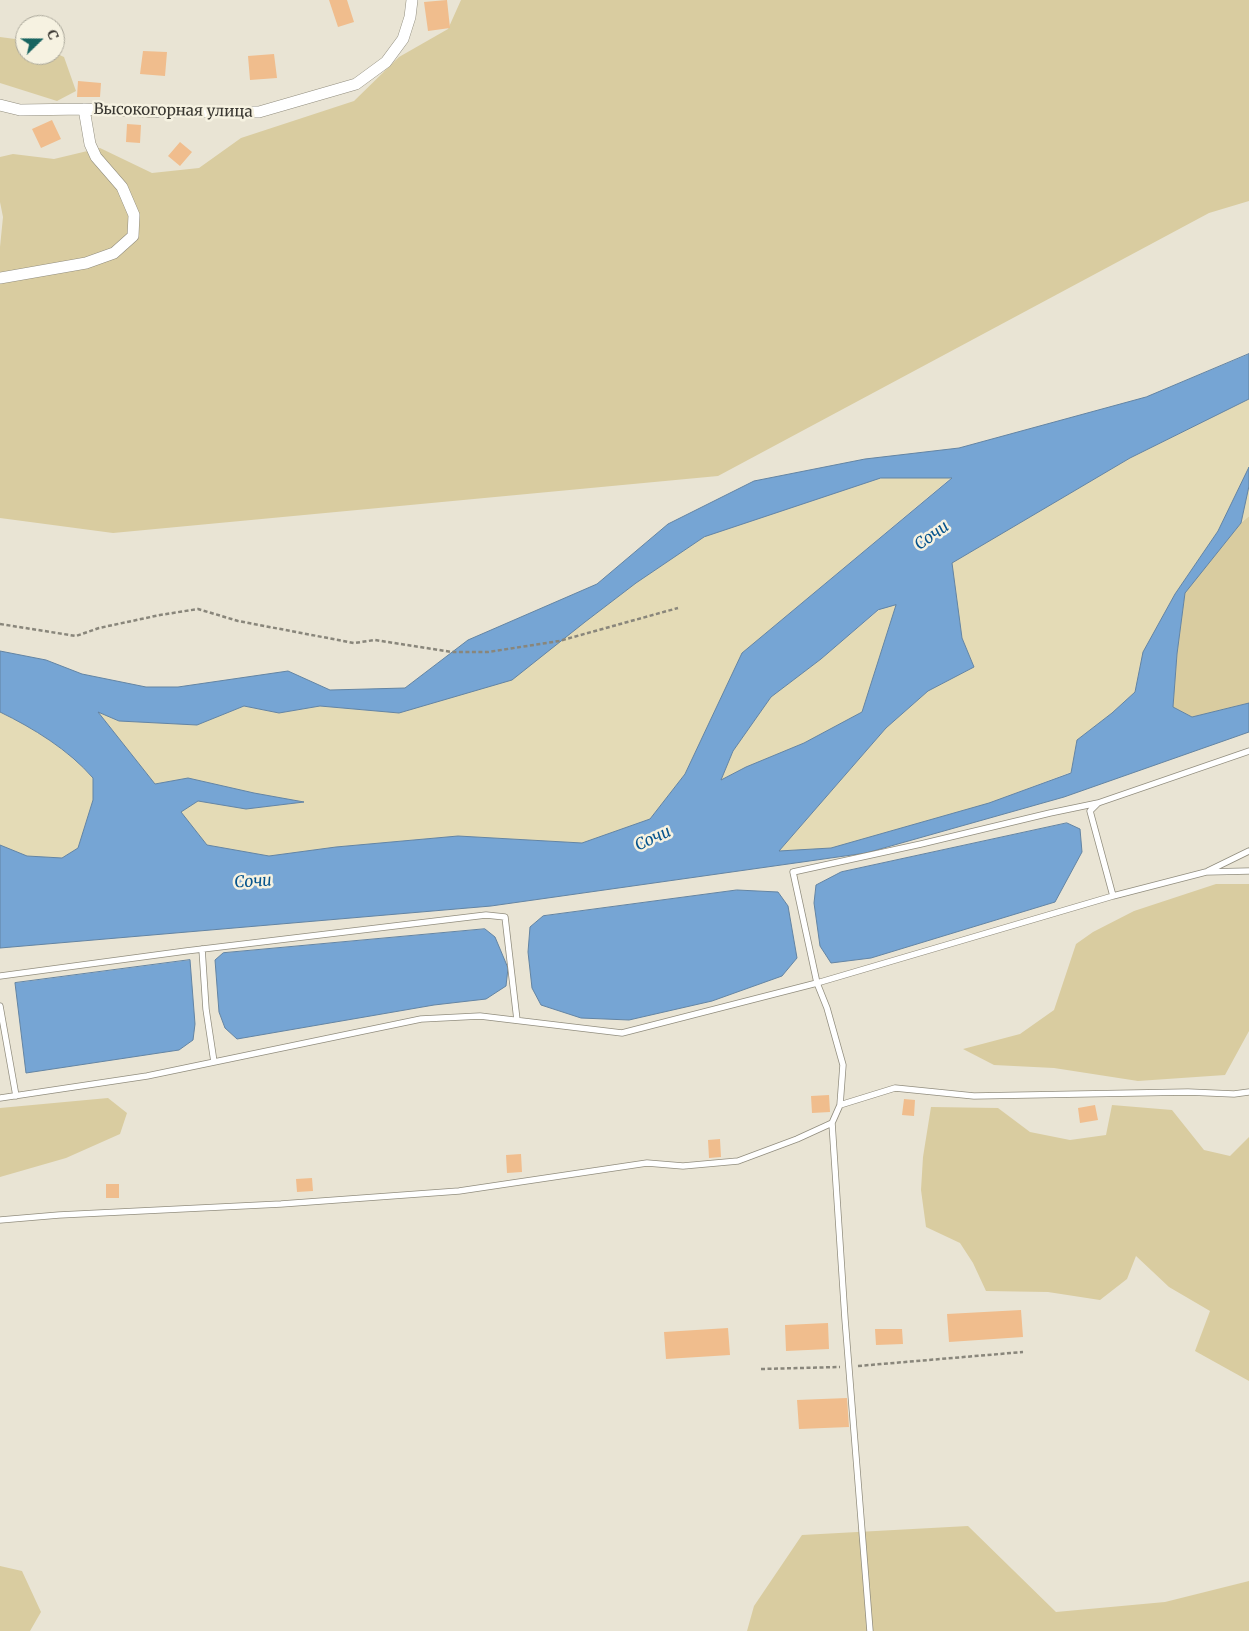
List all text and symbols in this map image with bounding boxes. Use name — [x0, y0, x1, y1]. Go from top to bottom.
north arrow — [15, 15, 65, 65]
text: С — [43, 27, 63, 42]
street label: Высокогорная улица — [93, 101, 253, 121]
water label: Сочи — [911, 517, 953, 555]
water label: Сочи — [632, 822, 674, 856]
water label: Сочи — [234, 871, 272, 893]

